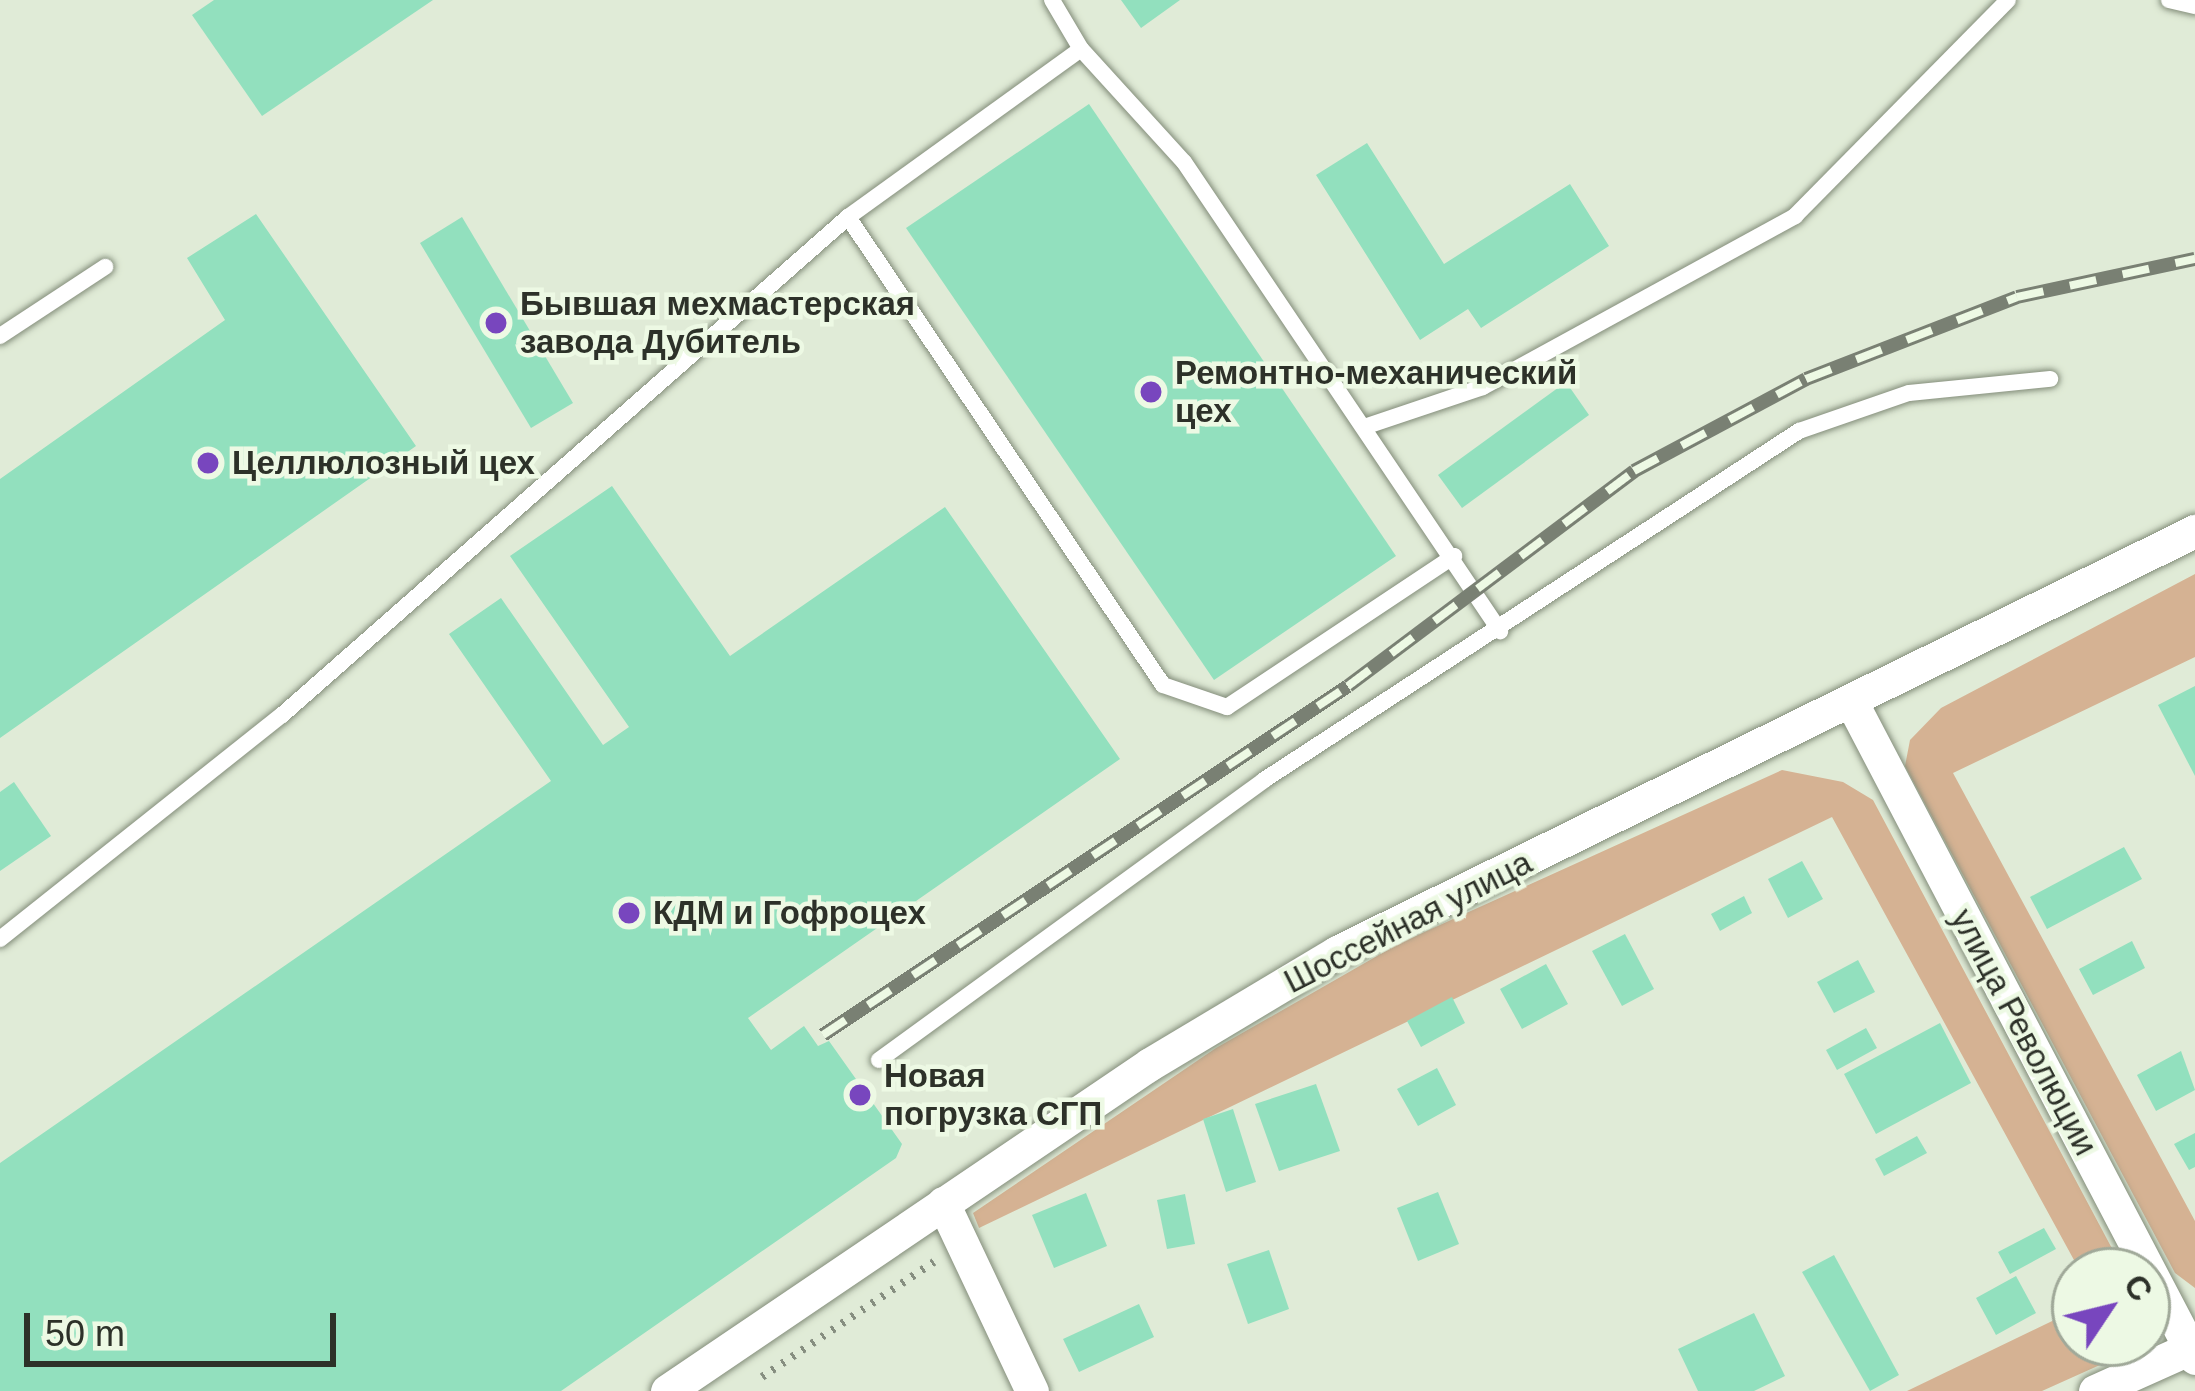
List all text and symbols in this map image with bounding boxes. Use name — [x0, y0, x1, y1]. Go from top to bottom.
place label: Бывшая мехмастерская завода Дубитель — [520, 284, 915, 362]
marker: Бывшая мехмастерская завода Дубитель — [483, 310, 509, 336]
place label: Ремонтно-механический цех — [1175, 353, 1577, 431]
marker: Ремонтно-механический цех — [1138, 379, 1164, 405]
place label: Целлюлозный цех — [232, 443, 535, 483]
marker: Целлюлозный цех — [195, 450, 221, 476]
street label: Шоссейная улица — [1278, 842, 1538, 1002]
place label: КДМ и Гофроцех — [653, 893, 926, 933]
marker: КДМ и Гофроцех — [616, 900, 642, 926]
street label: улица Революции — [1942, 902, 2106, 1162]
place label: Новая погрузка СГП — [884, 1056, 1102, 1134]
marker: Новая погрузка СГП — [847, 1082, 873, 1108]
north arrow — [2051, 1247, 2171, 1367]
text: С — [2116, 1267, 2160, 1308]
scale bar — [30, 1289, 342, 1363]
text: 50 m — [45, 1313, 125, 1354]

